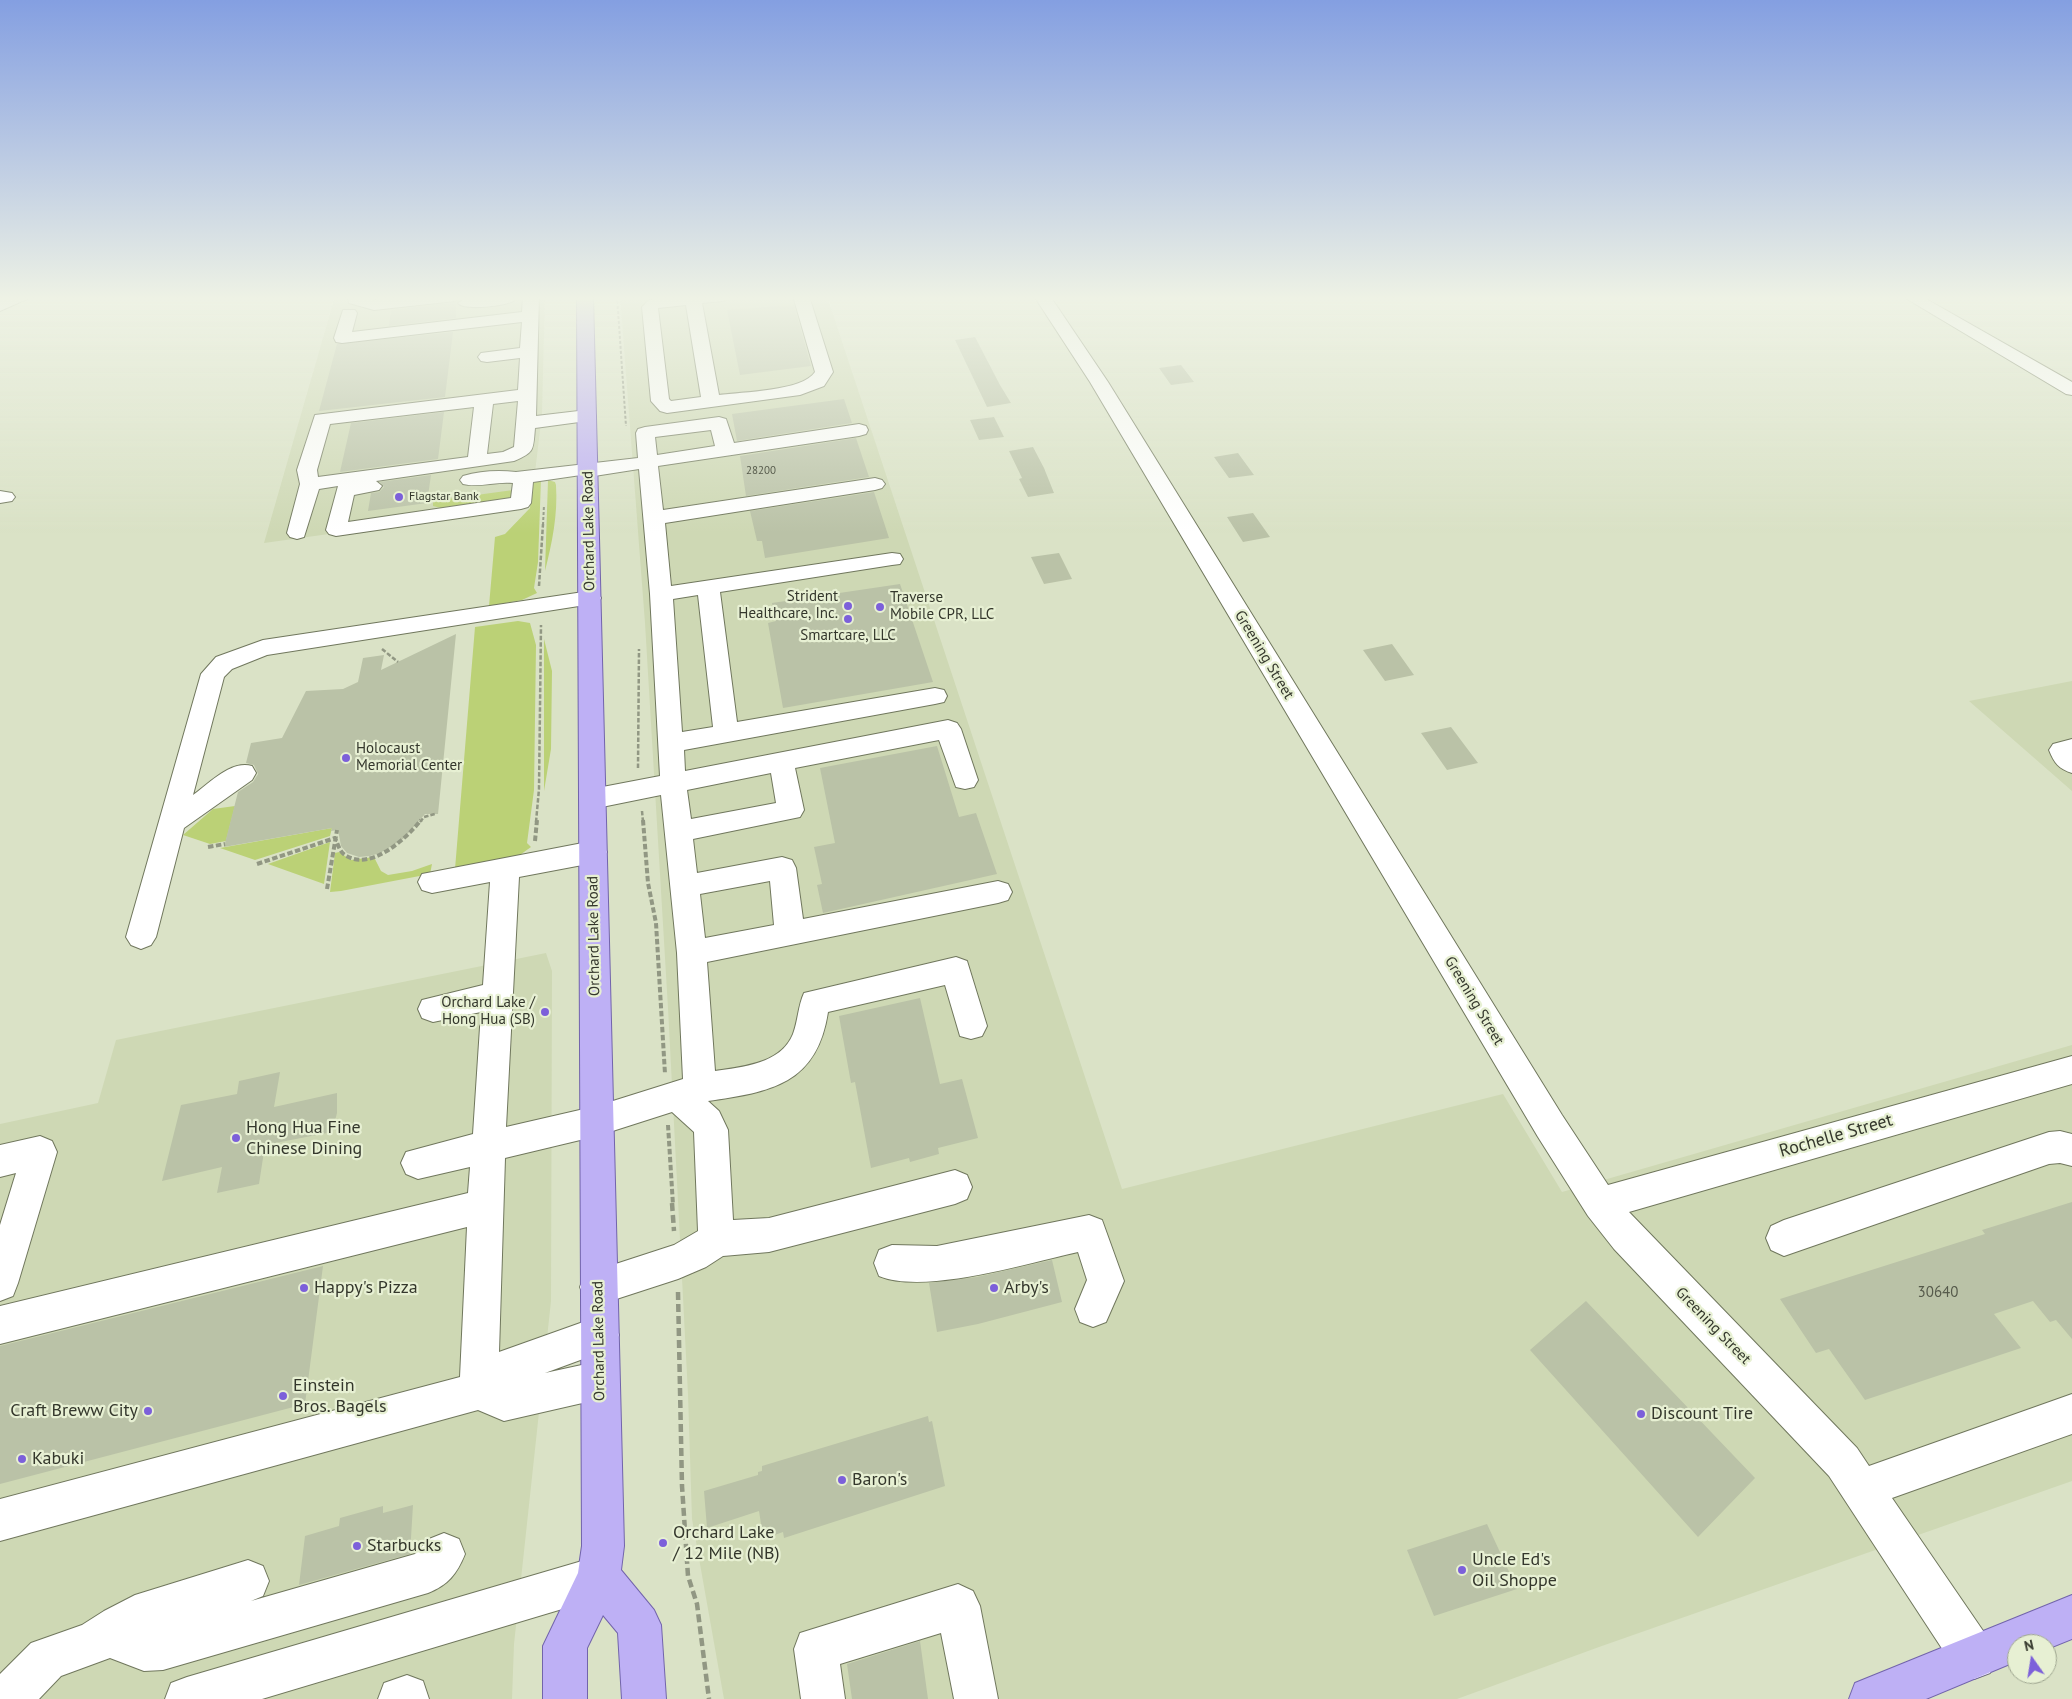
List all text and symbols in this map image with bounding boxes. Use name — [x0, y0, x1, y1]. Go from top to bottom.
house number: 28200 — [746, 464, 776, 478]
street label: Orchard Lake Road — [579, 471, 599, 591]
place label: Flagstar Bank — [409, 490, 479, 504]
marker: Flagstar Bank — [393, 491, 405, 503]
place label: Strident Healthcare, Inc. — [738, 588, 838, 623]
place label: Traverse Mobile CPR, LLC — [890, 589, 994, 624]
marker: Strident Healthcare, Inc. — [842, 600, 854, 612]
marker: Traverse Mobile CPR, LLC — [874, 601, 886, 613]
street label: Greening Street — [1230, 607, 1298, 703]
marker: Smartcare, LLC — [842, 613, 854, 625]
place label: Smartcare, LLC — [800, 627, 896, 645]
place label: Holocaust Memorial Center — [356, 740, 462, 775]
marker: Holocaust Memorial Center — [340, 752, 352, 764]
street label: Orchard Lake Road — [584, 876, 604, 996]
street label: Greening Street — [1440, 953, 1508, 1049]
place label: Orchard Lake / Hong Hua (SB) — [441, 994, 535, 1029]
marker: Orchard Lake / Hong Hua (SB) — [539, 1006, 551, 1018]
street label: Rochelle Street — [1777, 1109, 1895, 1163]
place label: Hong Hua Fine Chinese Dining — [246, 1117, 362, 1160]
marker: Hong Hua Fine Chinese Dining — [230, 1132, 242, 1144]
place label: Happy's Pizza — [314, 1277, 418, 1299]
place label: Arby's — [1004, 1277, 1049, 1299]
street label: Orchard Lake Road — [589, 1281, 609, 1401]
marker: Happy's Pizza — [298, 1282, 310, 1294]
marker: Arby's — [988, 1282, 1000, 1294]
street label: Greening Street — [1672, 1284, 1754, 1368]
house number: 30640 — [1918, 1284, 1958, 1302]
place label: Einstein Bros. Bagels — [293, 1375, 387, 1418]
marker: Einstein Bros. Bagels — [277, 1390, 289, 1402]
place label: Craft Breww City — [10, 1400, 138, 1422]
place label: Discount Tire — [1651, 1403, 1753, 1425]
marker: Craft Breww City — [142, 1405, 154, 1417]
marker: Discount Tire — [1635, 1408, 1647, 1420]
place label: Kabuki — [32, 1448, 84, 1470]
marker: Kabuki — [16, 1453, 28, 1465]
place label: Baron's — [852, 1469, 907, 1491]
marker: Baron's — [836, 1474, 848, 1486]
place label: Orchard Lake / 12 Mile (NB) — [673, 1522, 780, 1565]
place label: Starbucks — [367, 1535, 441, 1557]
marker: Orchard Lake / 12 Mile (NB) — [657, 1537, 669, 1549]
marker: Starbucks — [351, 1540, 363, 1552]
place label: Uncle Ed's Oil Shoppe — [1472, 1549, 1557, 1592]
marker: Uncle Ed's Oil Shoppe — [1456, 1564, 1468, 1576]
north arrow — [2007, 1634, 2057, 1684]
text: N — [2022, 1636, 2035, 1655]

